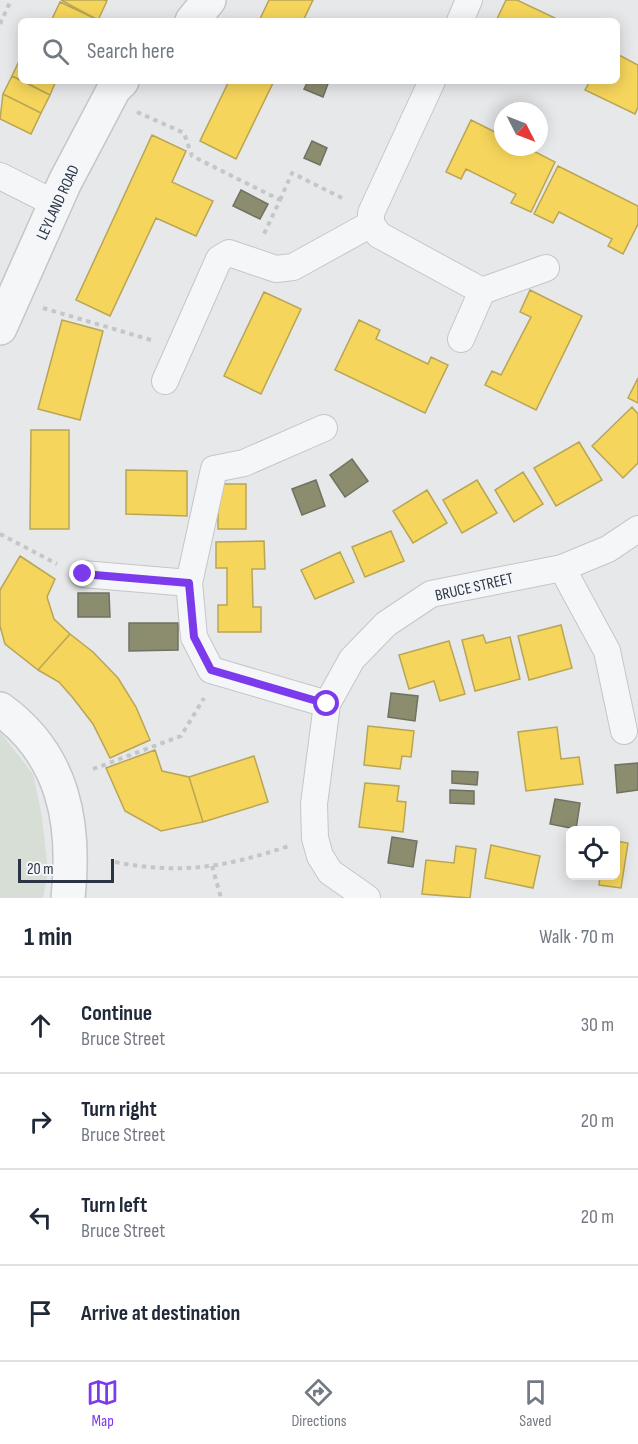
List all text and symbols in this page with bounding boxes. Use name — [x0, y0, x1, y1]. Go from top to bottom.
search box — [18, 18, 620, 84]
icon: search — [39, 35, 72, 68]
text: Search here — [87, 38, 174, 65]
north arrow — [494, 102, 548, 156]
street label: LEYLAND ROAD — [33, 162, 84, 243]
route end — [69, 560, 95, 586]
street label: BRUCE STREET — [433, 569, 516, 606]
route start — [313, 690, 339, 716]
map controls — [566, 826, 620, 880]
button: locate — [566, 826, 620, 880]
scale bar — [18, 856, 114, 884]
text: 20 m — [27, 860, 54, 879]
text: 1 min — [24, 922, 72, 953]
text: Walk · 70 m — [539, 925, 614, 949]
text: Continue — [81, 1000, 152, 1027]
icon: ahead — [24, 1009, 57, 1042]
text: 30 m — [581, 1013, 614, 1037]
text: Bruce Street — [81, 1027, 165, 1051]
text: Turn right — [81, 1096, 157, 1123]
icon: right — [24, 1105, 57, 1138]
text: 20 m — [581, 1109, 614, 1133]
text: Bruce Street — [81, 1123, 165, 1147]
text: Turn left — [81, 1192, 147, 1219]
icon: left — [24, 1201, 57, 1234]
text: 20 m — [581, 1205, 614, 1229]
text: Bruce Street — [81, 1219, 165, 1243]
icon: arrive — [24, 1297, 57, 1330]
text: Arrive at destination — [81, 1300, 240, 1327]
tab: Map — [86, 1376, 119, 1431]
tab: Directions — [291, 1376, 347, 1431]
tab: Saved — [519, 1376, 552, 1431]

